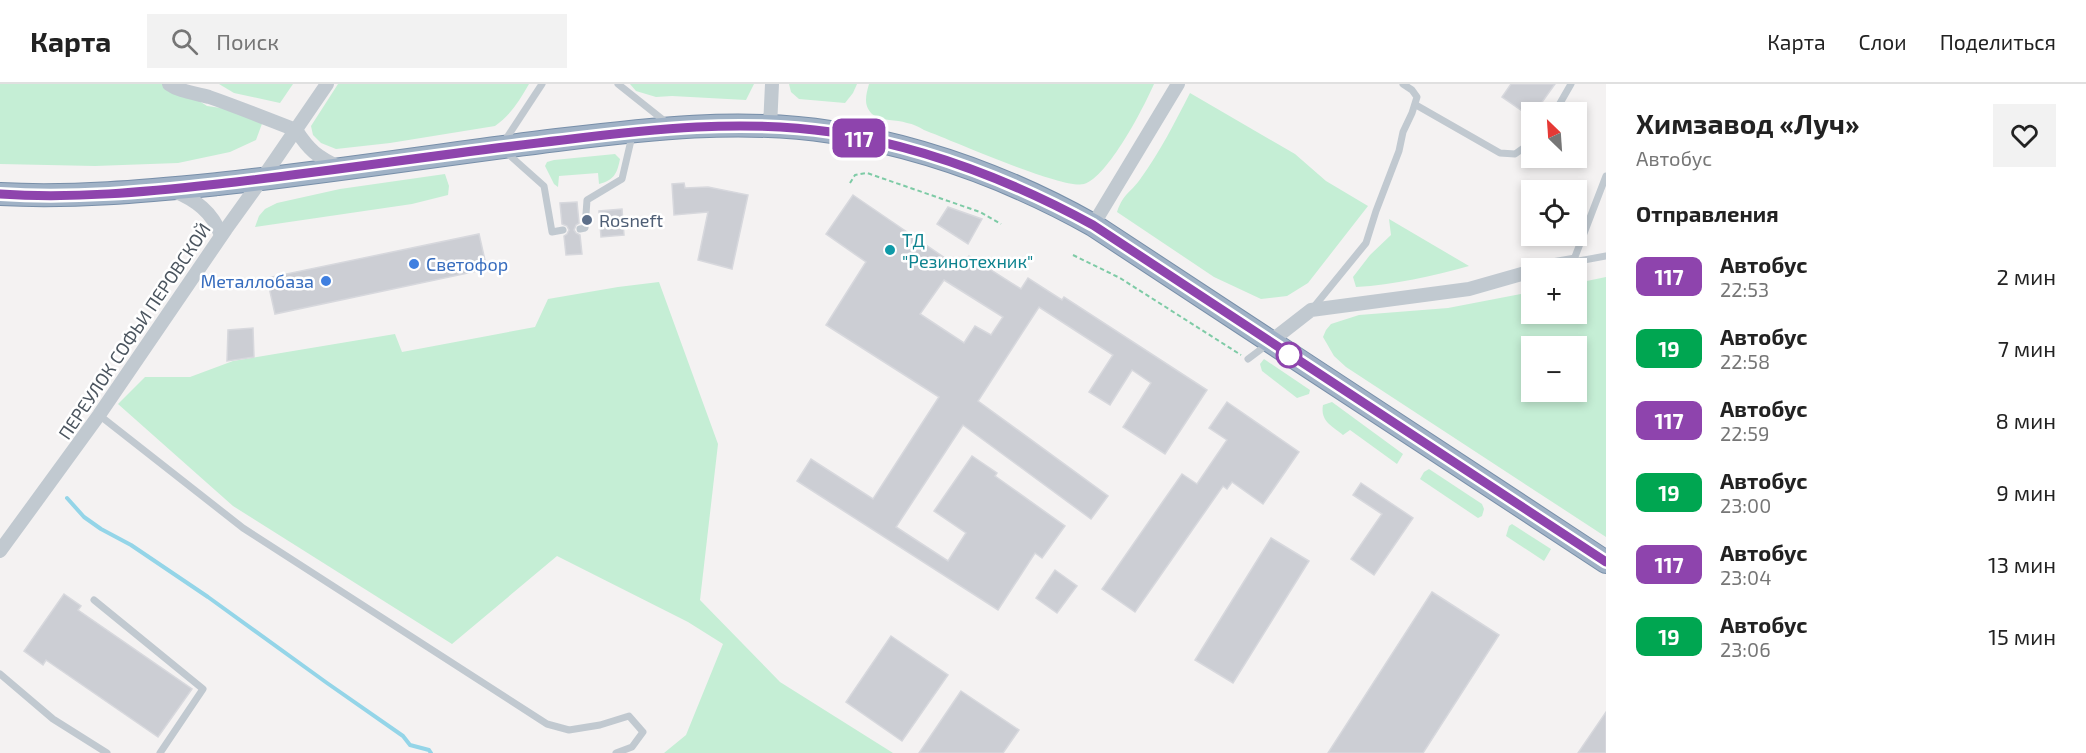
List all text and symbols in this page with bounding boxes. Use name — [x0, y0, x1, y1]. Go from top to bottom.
search box — [147, 14, 567, 68]
text: Карта — [30, 24, 111, 58]
icon: search — [168, 25, 201, 58]
text: Поиск — [216, 28, 279, 54]
text: Карта — [1767, 29, 1826, 54]
text: Слои — [1859, 29, 1907, 54]
text: Поделиться — [1940, 29, 2056, 54]
north arrow — [1521, 102, 1587, 168]
map controls — [1521, 102, 1587, 402]
button: heart — [1993, 104, 2056, 167]
text: Химзавод «Луч» — [1636, 106, 1860, 140]
line badge: 117 — [824, 118, 894, 158]
text: 117 — [844, 126, 874, 151]
text: Автобус — [1636, 146, 1712, 170]
button: locate — [1521, 180, 1587, 246]
text: Отправления — [1636, 200, 1779, 226]
place label: Rosneft — [599, 209, 663, 231]
marker: Rosneft — [580, 213, 594, 227]
street label: ПЕРЕУЛОК СОФЬИ ПЕРОВСКОЙ — [53, 219, 215, 443]
place label: ТД "Резинотехник" — [902, 229, 1033, 272]
marker: ТД "Резинотехник" — [883, 243, 897, 257]
text: Автобус — [1720, 251, 1808, 277]
place label: Светофор — [426, 253, 508, 275]
marker: Светофор — [407, 257, 421, 271]
button: + — [1521, 258, 1587, 324]
text: 2 мин — [1997, 263, 2056, 289]
text: 117 — [1654, 264, 1684, 289]
place label: Металлобаза — [200, 270, 314, 292]
marker: Металлобаза — [319, 274, 333, 288]
text: 22:53 — [1720, 277, 1769, 301]
text: Автобус — [1720, 323, 1808, 349]
text: 7 мин — [1998, 335, 2056, 361]
button: − — [1521, 336, 1587, 402]
text: 19 — [1658, 336, 1680, 361]
unlabelled marker — [1276, 342, 1302, 368]
text: 22:58 — [1720, 349, 1770, 373]
text: Автобус — [1720, 395, 1808, 421]
text: 8 мин — [1996, 407, 2056, 433]
text: 117 — [1654, 408, 1684, 433]
text: 22:59 — [1720, 421, 1769, 445]
text: Автобус — [1720, 467, 1808, 493]
text: 9 мин — [1996, 479, 2056, 505]
text: 19 — [1658, 480, 1680, 505]
text: 23:00 — [1720, 493, 1771, 517]
text: Автобус — [1720, 539, 1808, 565]
text: 13 мин — [1988, 551, 2056, 577]
text: 117 — [1654, 552, 1684, 577]
text: 23:04 — [1720, 565, 1771, 589]
text: Автобус — [1720, 611, 1808, 637]
text: 15 мин — [1988, 623, 2056, 649]
text: 19 — [1658, 624, 1680, 649]
text: 23:06 — [1720, 637, 1771, 661]

